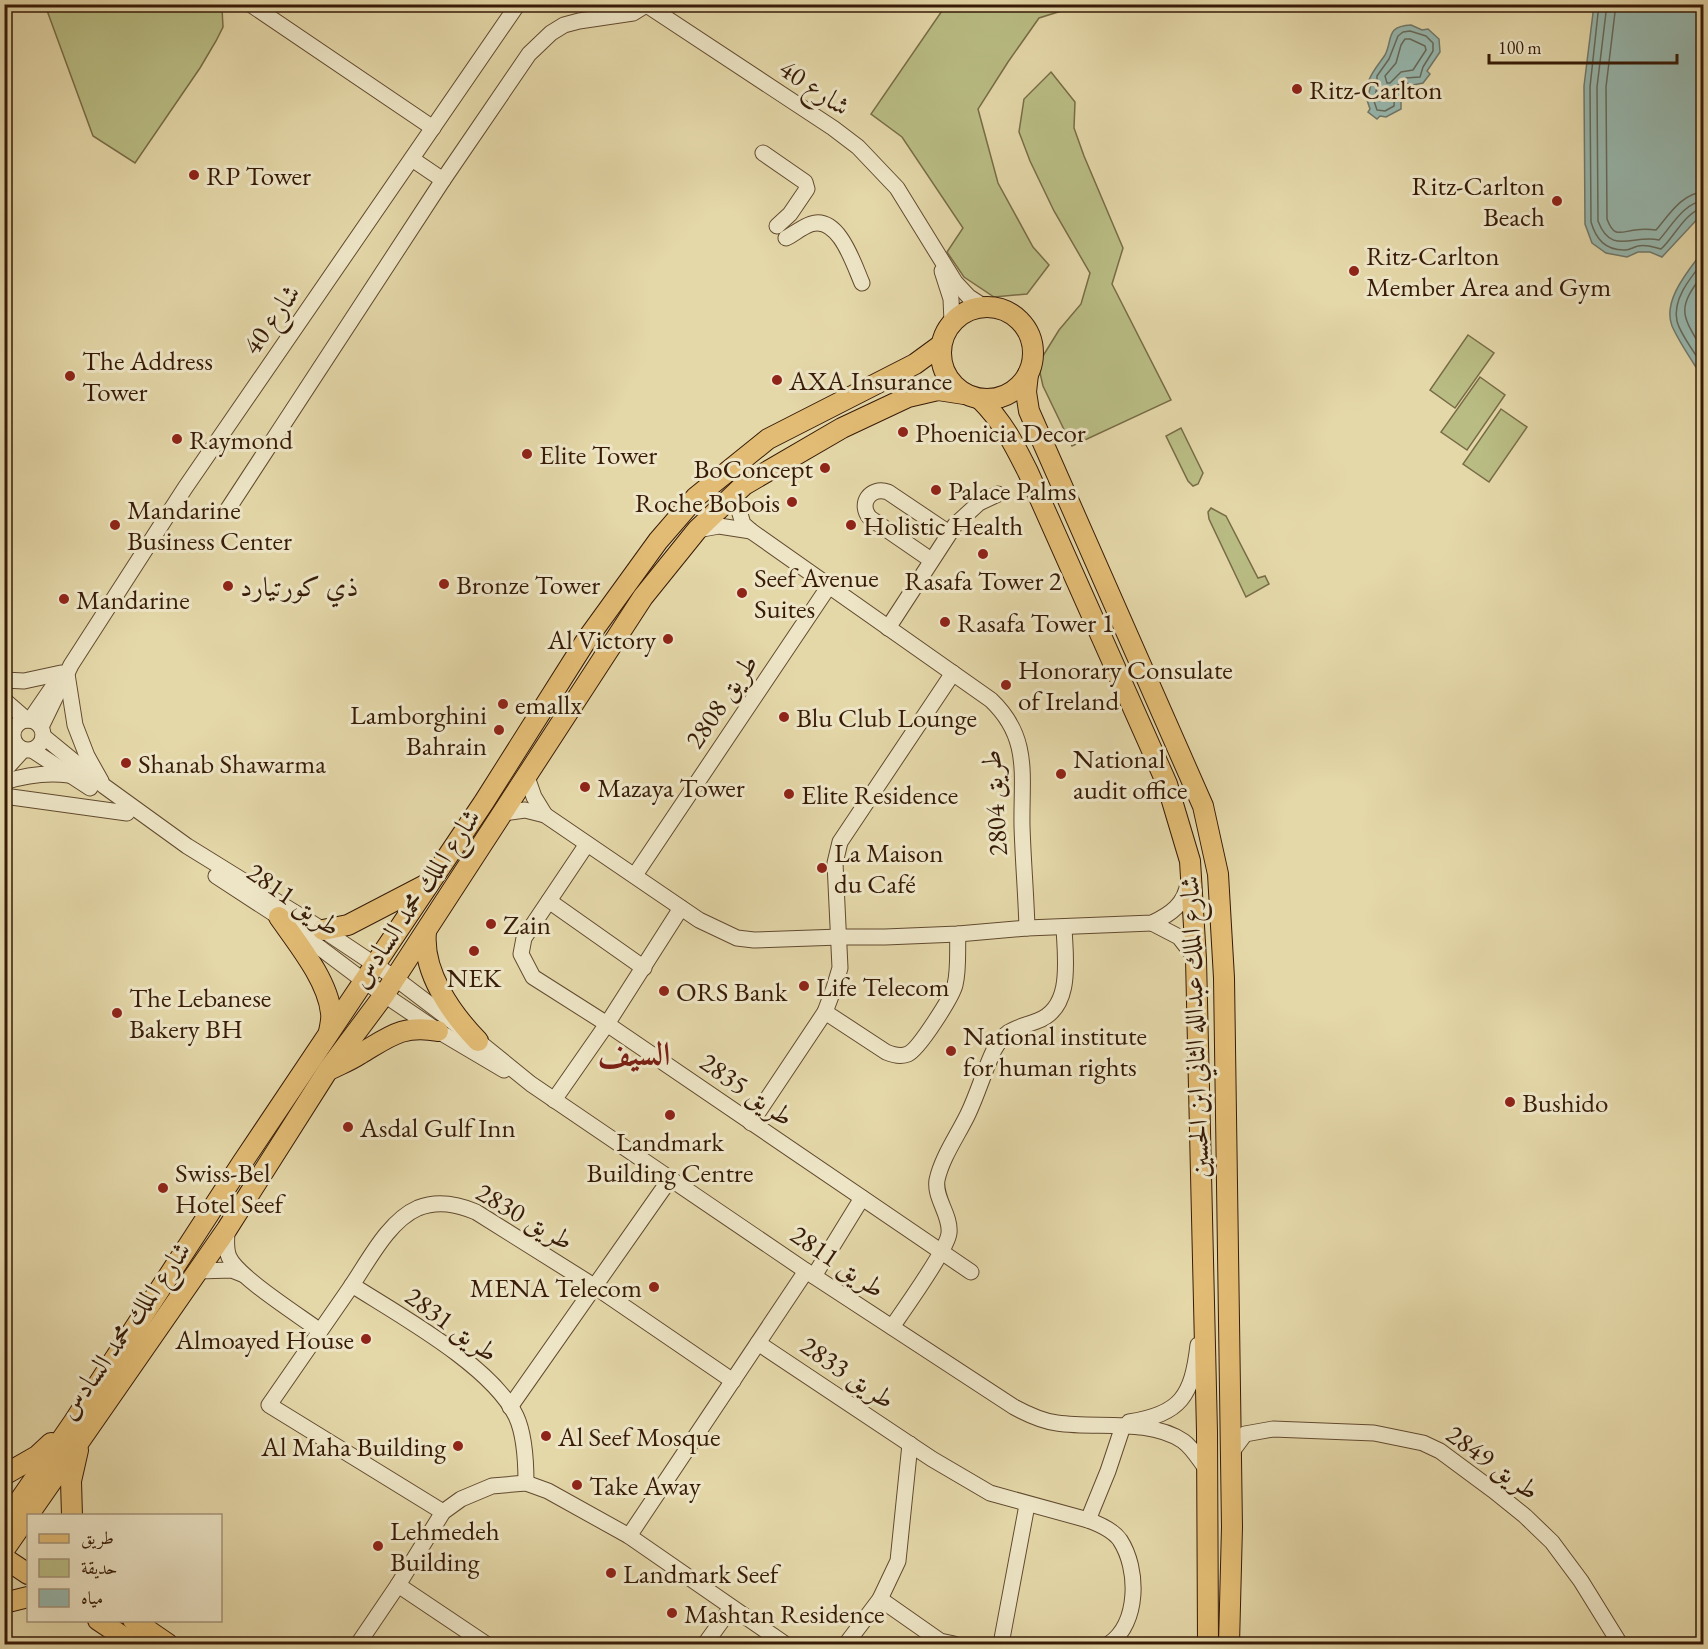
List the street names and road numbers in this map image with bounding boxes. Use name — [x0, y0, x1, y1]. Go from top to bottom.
street label: شارع 40 — [770, 51, 857, 128]
street label: شارع 40 — [234, 277, 312, 364]
street label: طريق 2808 — [677, 647, 765, 755]
street label: طريق 2804 — [973, 749, 1015, 857]
street label: شارع الملك محمد السادس — [342, 801, 492, 997]
street label: طريق 2811 — [240, 854, 348, 944]
street label: شارع الملك عبدالله الثاني ابن الحسين — [1171, 875, 1222, 1179]
street label: طريق 2835 — [693, 1044, 801, 1134]
street label: طريق 2830 — [470, 1174, 580, 1258]
street label: طريق 2811 — [784, 1217, 892, 1305]
street label: شارع الملك محمد السادس — [50, 1234, 202, 1429]
street label: طريق 2831 — [399, 1279, 505, 1369]
street label: طريق 2833 — [794, 1328, 902, 1416]
street label: طريق 2849 — [1440, 1417, 1546, 1507]

